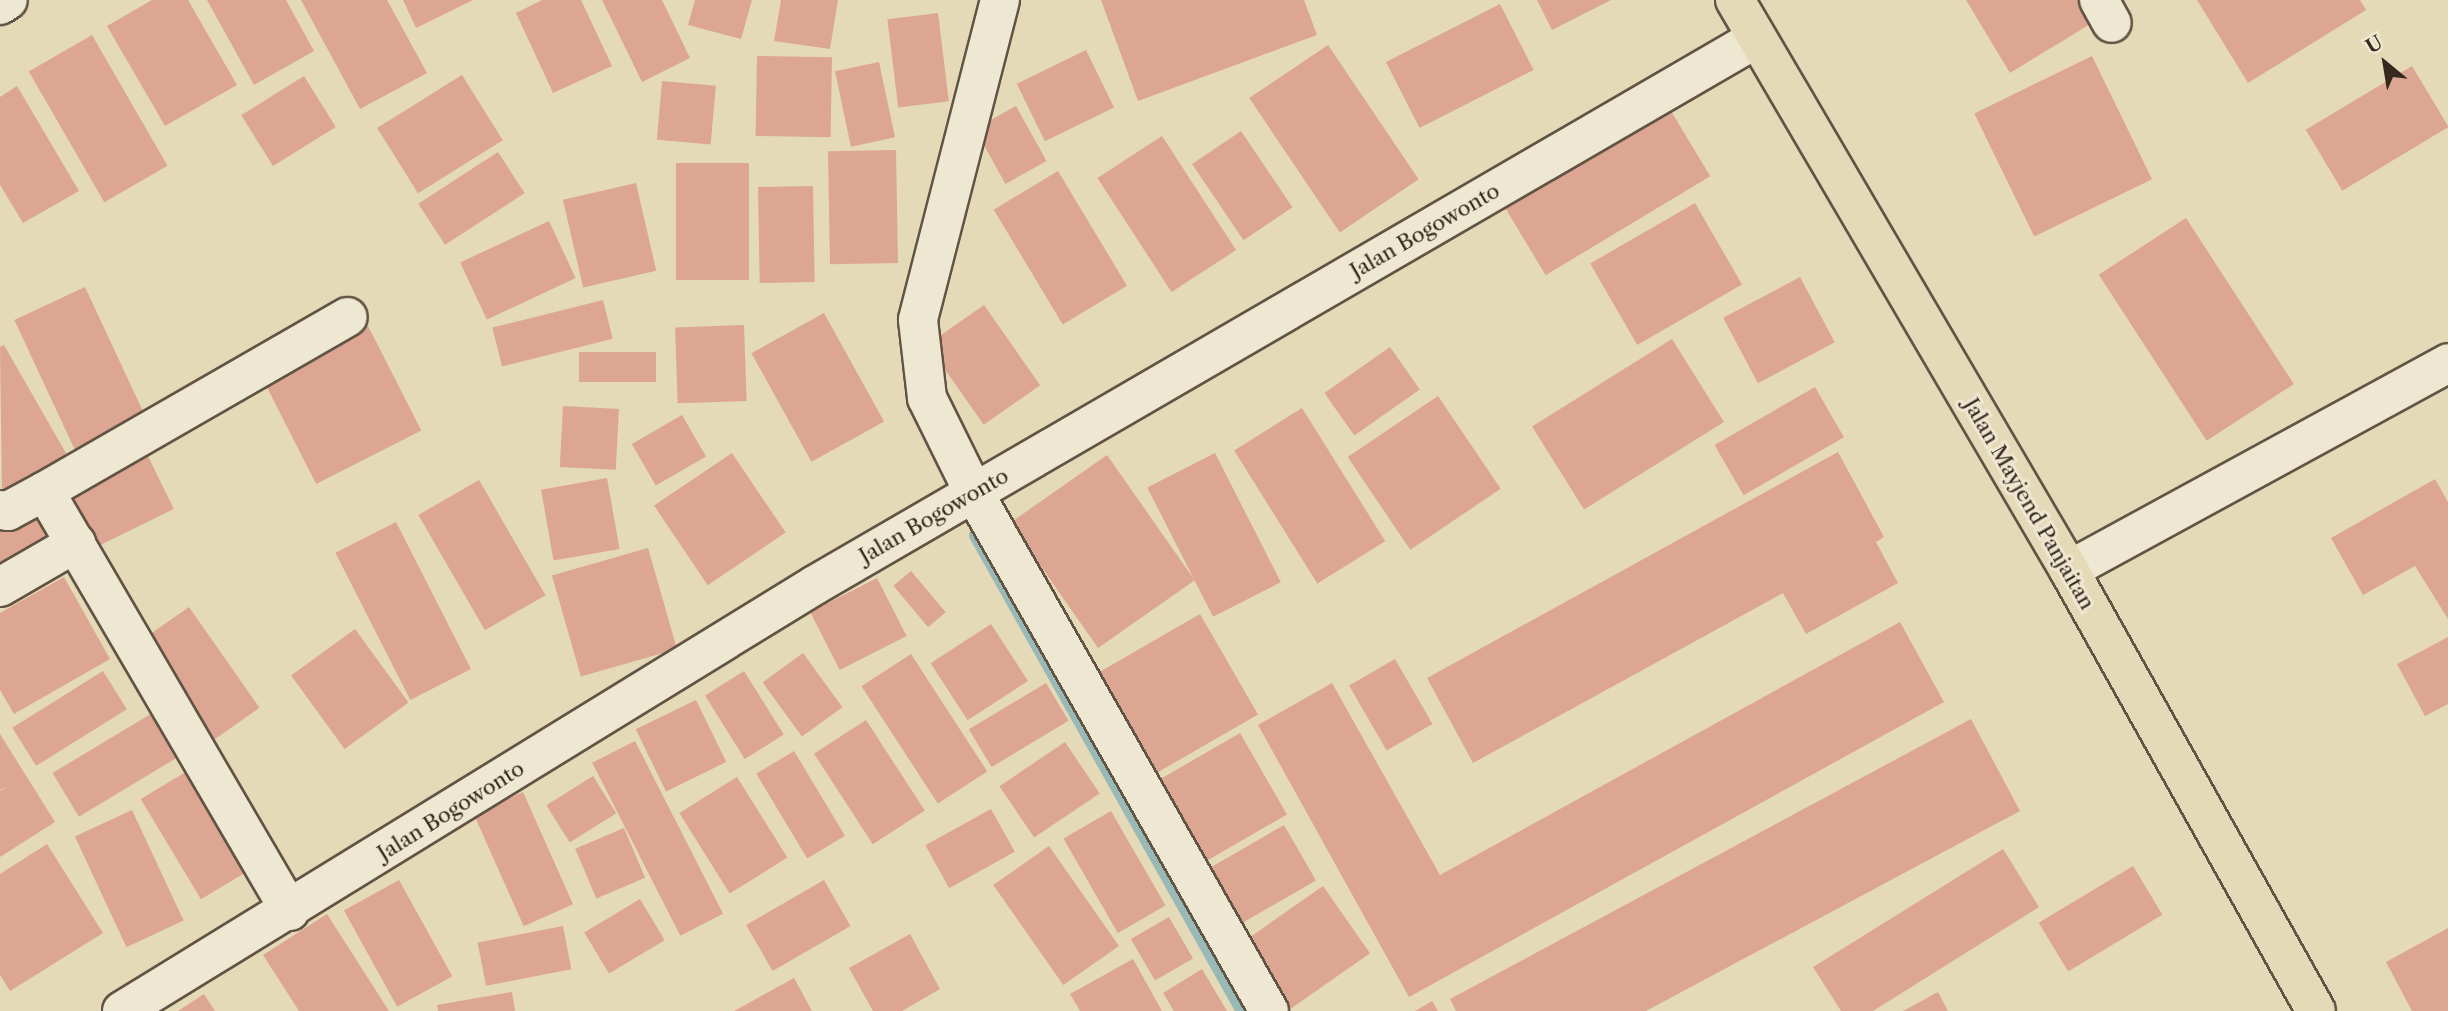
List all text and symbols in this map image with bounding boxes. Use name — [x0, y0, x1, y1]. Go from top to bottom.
north arrow — [2350, 28, 2420, 98]
text: U — [2362, 31, 2387, 58]
street label: Jalan Bogowonto — [1346, 178, 1504, 284]
street label: Jalan Mayjend Panjaitan — [1958, 394, 2100, 614]
street label: Jalan Bogowonto — [855, 463, 1013, 569]
street label: Jalan Bogowonto — [373, 756, 529, 866]

